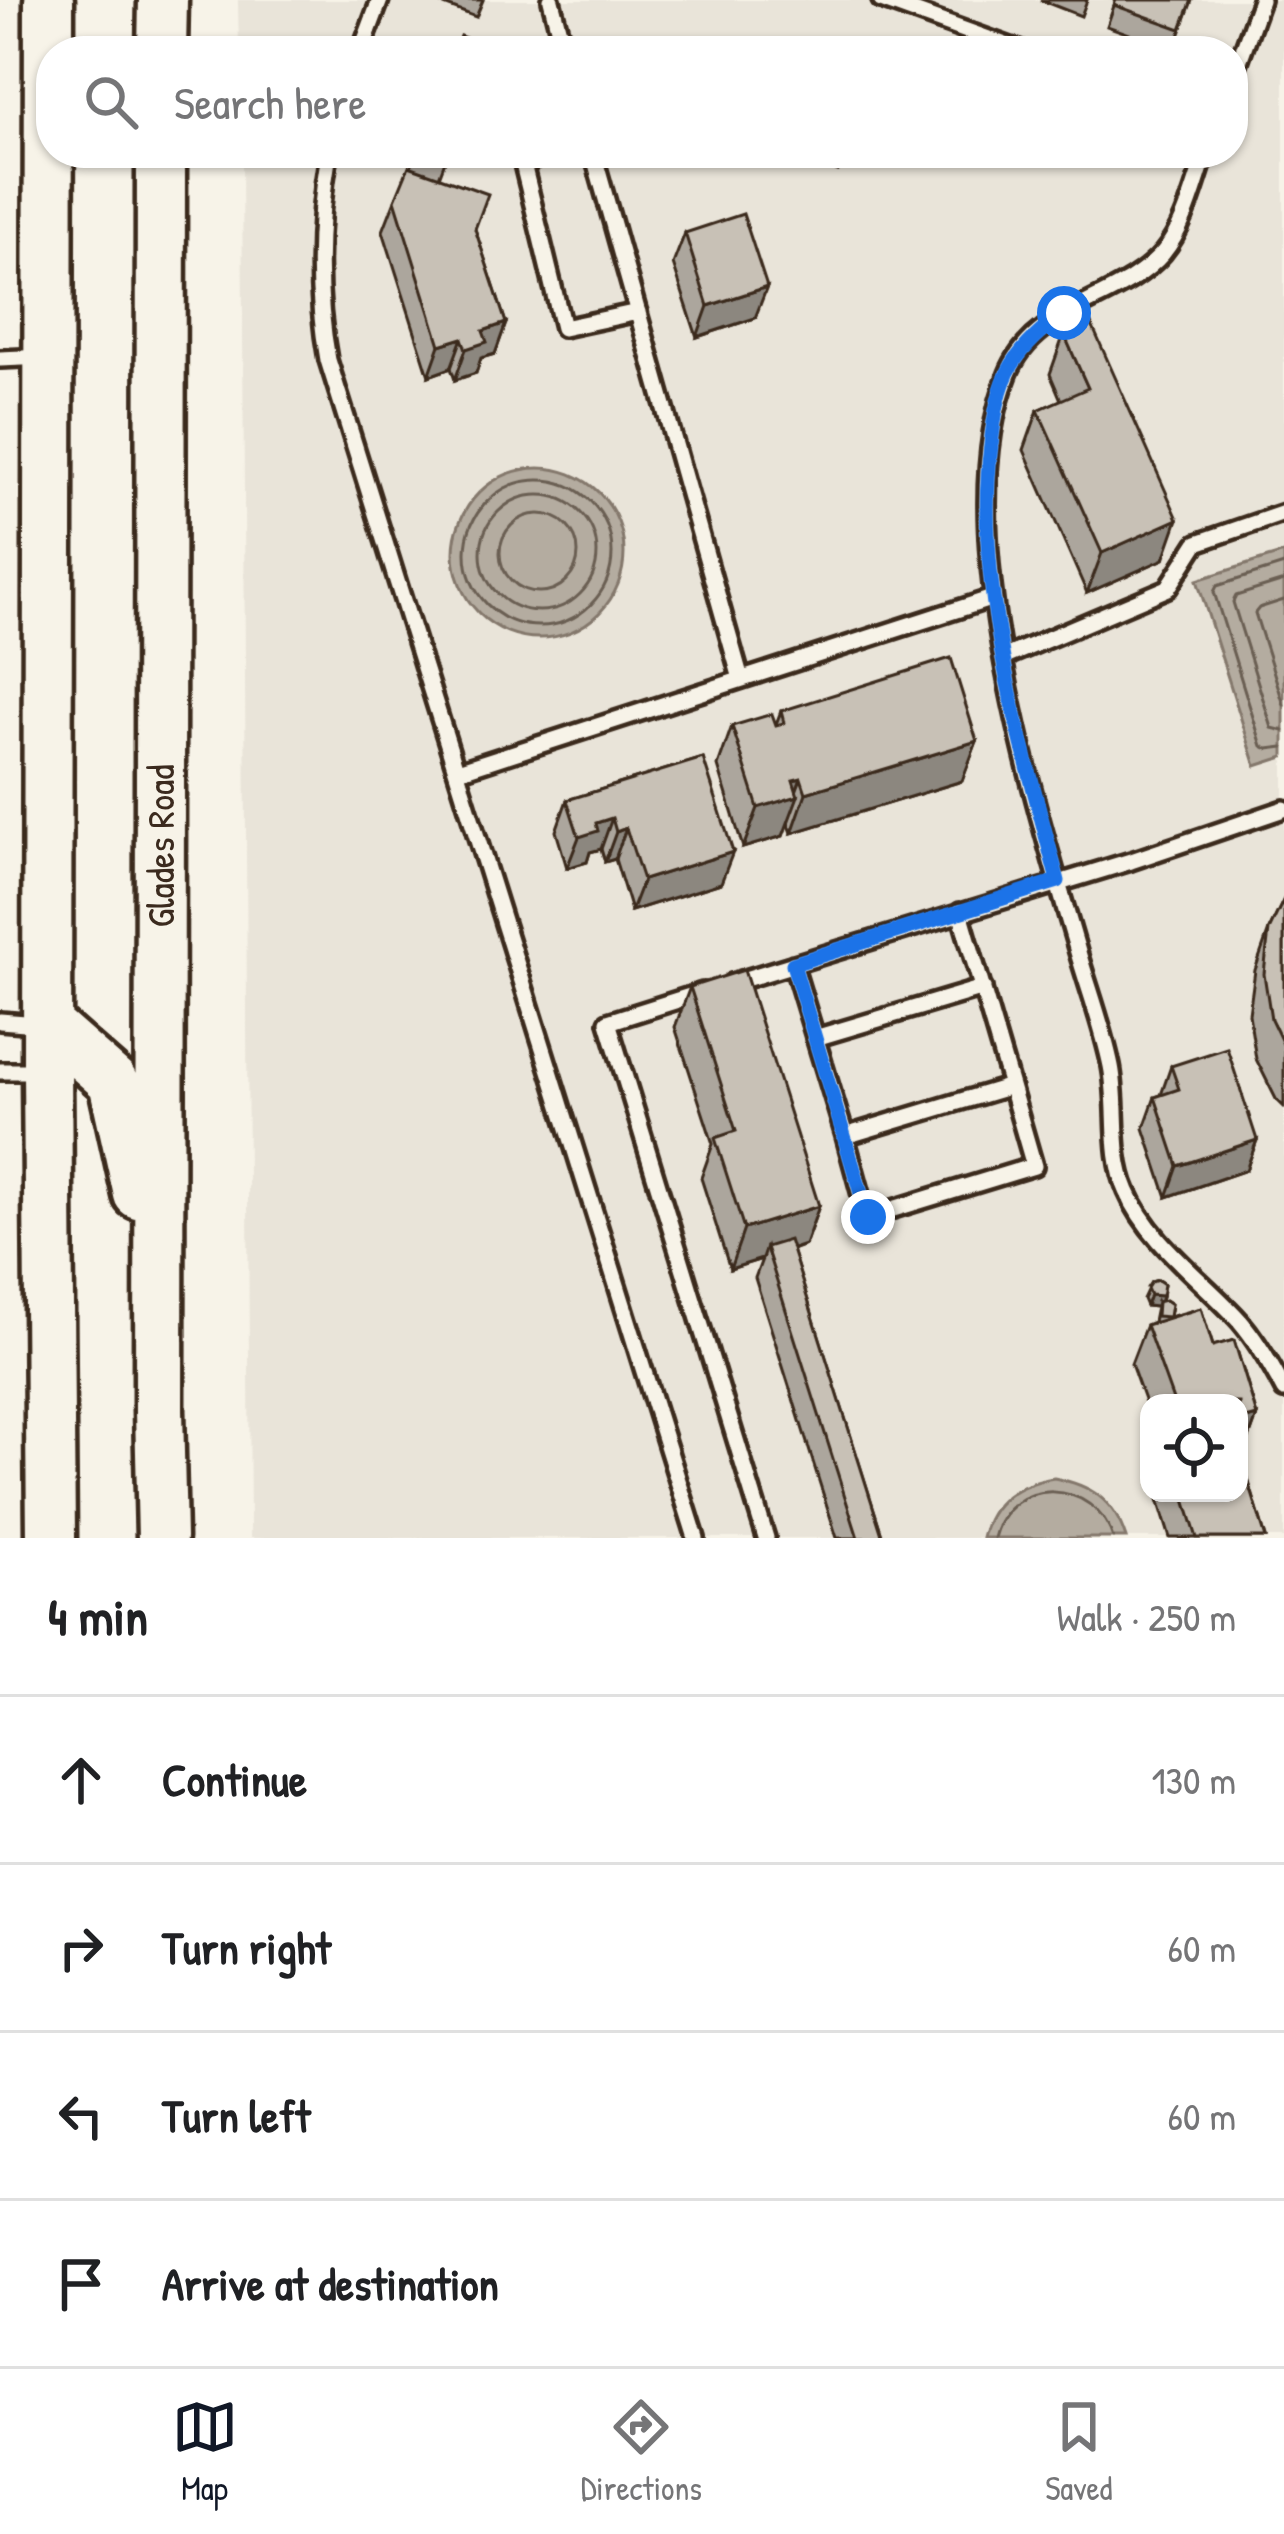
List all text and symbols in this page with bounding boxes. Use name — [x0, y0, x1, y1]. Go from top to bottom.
search box — [36, 36, 1248, 168]
icon: search — [78, 69, 144, 135]
text: Search here — [174, 72, 366, 133]
route start — [1037, 286, 1091, 340]
street label: Glades Road — [133, 764, 186, 928]
route end — [841, 1190, 895, 1244]
map controls — [1140, 1394, 1248, 1502]
button: locate — [1140, 1394, 1248, 1502]
text: 4 min — [48, 1582, 148, 1651]
text: Walk · 250 m — [1057, 1590, 1236, 1643]
icon: ahead — [48, 1747, 114, 1813]
text: Continue — [162, 1749, 307, 1810]
text: 130 m — [1151, 1753, 1236, 1806]
icon: right — [48, 1915, 114, 1981]
text: Turn right — [162, 1917, 331, 1978]
text: 60 m — [1167, 1921, 1236, 1974]
icon: left — [48, 2083, 114, 2149]
text: Turn left — [162, 2085, 311, 2146]
text: 60 m — [1167, 2089, 1236, 2142]
icon: arrive — [48, 2251, 114, 2317]
text: Arrive at destination — [162, 2253, 499, 2314]
tab: Map — [172, 2394, 238, 2510]
tab: Directions — [581, 2394, 702, 2510]
tab: Saved — [1045, 2394, 1112, 2510]

